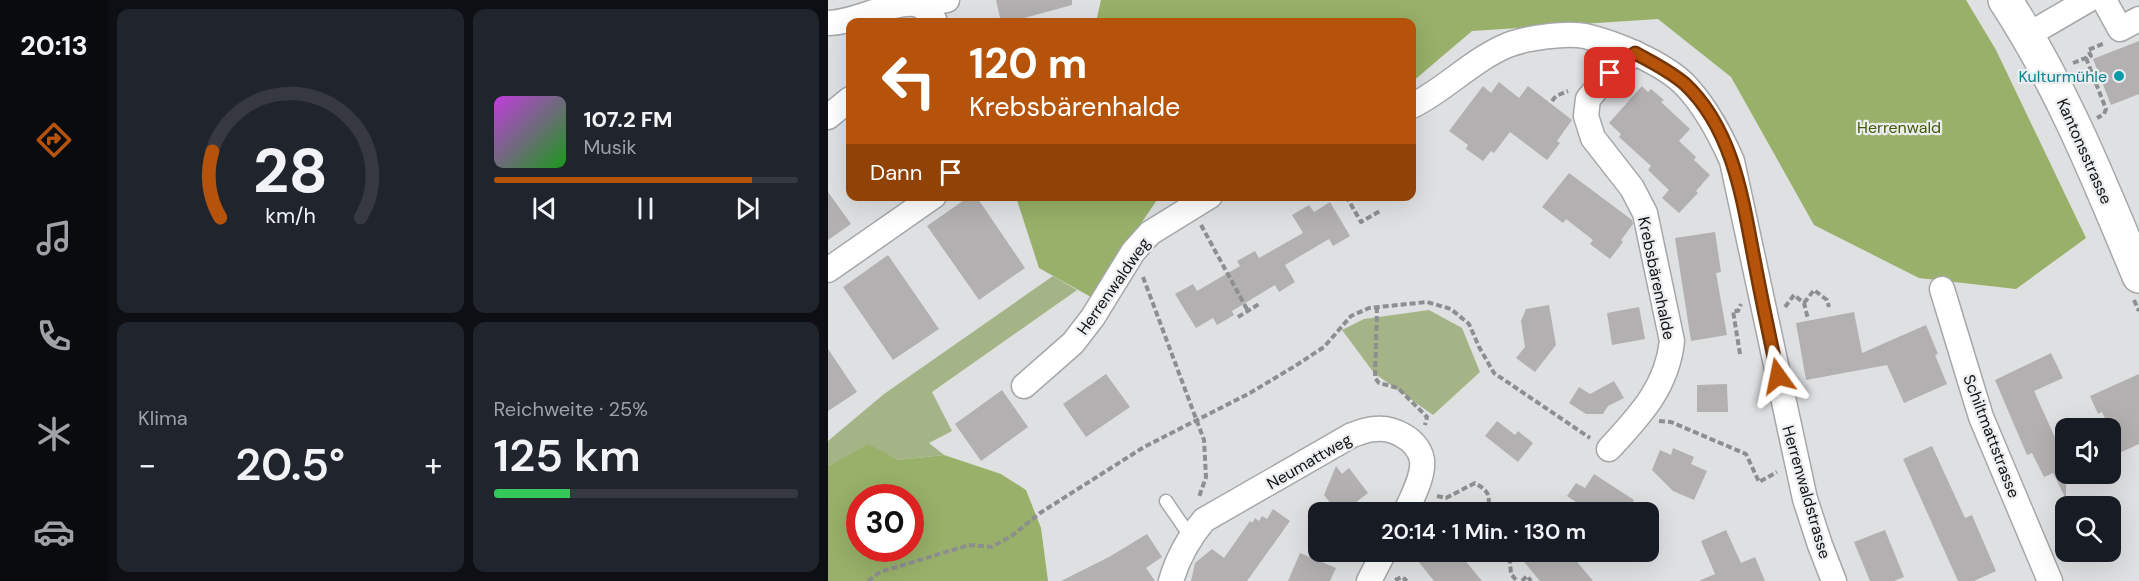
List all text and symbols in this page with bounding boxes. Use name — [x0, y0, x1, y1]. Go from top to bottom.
text: 20:13 — [20, 28, 88, 63]
text: 120 m — [969, 36, 1087, 91]
icon: left — [870, 42, 948, 120]
pin — [1584, 47, 1635, 98]
icon: arrive — [1593, 56, 1626, 89]
place label: Kulturmühle — [2019, 66, 2107, 87]
marker: Kulturmühle — [2112, 69, 2126, 83]
text: Krebsbärenhalde — [969, 89, 1180, 124]
street label: Kantonsstrasse — [2052, 95, 2117, 207]
text: 107.2 FM — [584, 105, 673, 134]
park label: Herrenwald — [1857, 117, 1941, 138]
icon: directions — [33, 119, 75, 161]
text: 28 — [253, 130, 328, 211]
text: Musik — [584, 134, 637, 160]
icon: arrive — [934, 156, 967, 189]
text: Dann — [870, 158, 922, 187]
icon: previous — [528, 192, 561, 225]
icon: pause — [629, 192, 662, 225]
icon: next — [731, 192, 764, 225]
text: km/h — [265, 202, 316, 230]
street label: Krebsbärenhalde — [1633, 215, 1680, 342]
icon: music — [33, 217, 75, 259]
street label: Herrenwaldweg — [1072, 234, 1155, 339]
icon: phone — [33, 315, 75, 357]
position arrow — [1746, 344, 1810, 408]
street label: Schiltmattstrasse — [1958, 372, 2025, 501]
text: Reichweite · 25% — [494, 396, 648, 422]
text: Klima — [138, 405, 188, 431]
icon: climate — [33, 413, 75, 455]
map controls — [2055, 418, 2121, 562]
button: sound — [2055, 418, 2121, 484]
street label: Herrenwaldstrasse — [1777, 423, 1836, 561]
text: 125 km — [494, 426, 641, 485]
street label: Neumattweg — [1263, 429, 1355, 494]
text: 20.5° — [235, 435, 345, 494]
text: − — [138, 443, 156, 486]
text: + — [424, 443, 443, 486]
speed limit sign: 30 — [846, 484, 924, 562]
button: search — [2055, 496, 2121, 562]
icon: car — [33, 511, 75, 553]
text: 20:14 · 1 Min. · 130 m — [1381, 517, 1586, 546]

